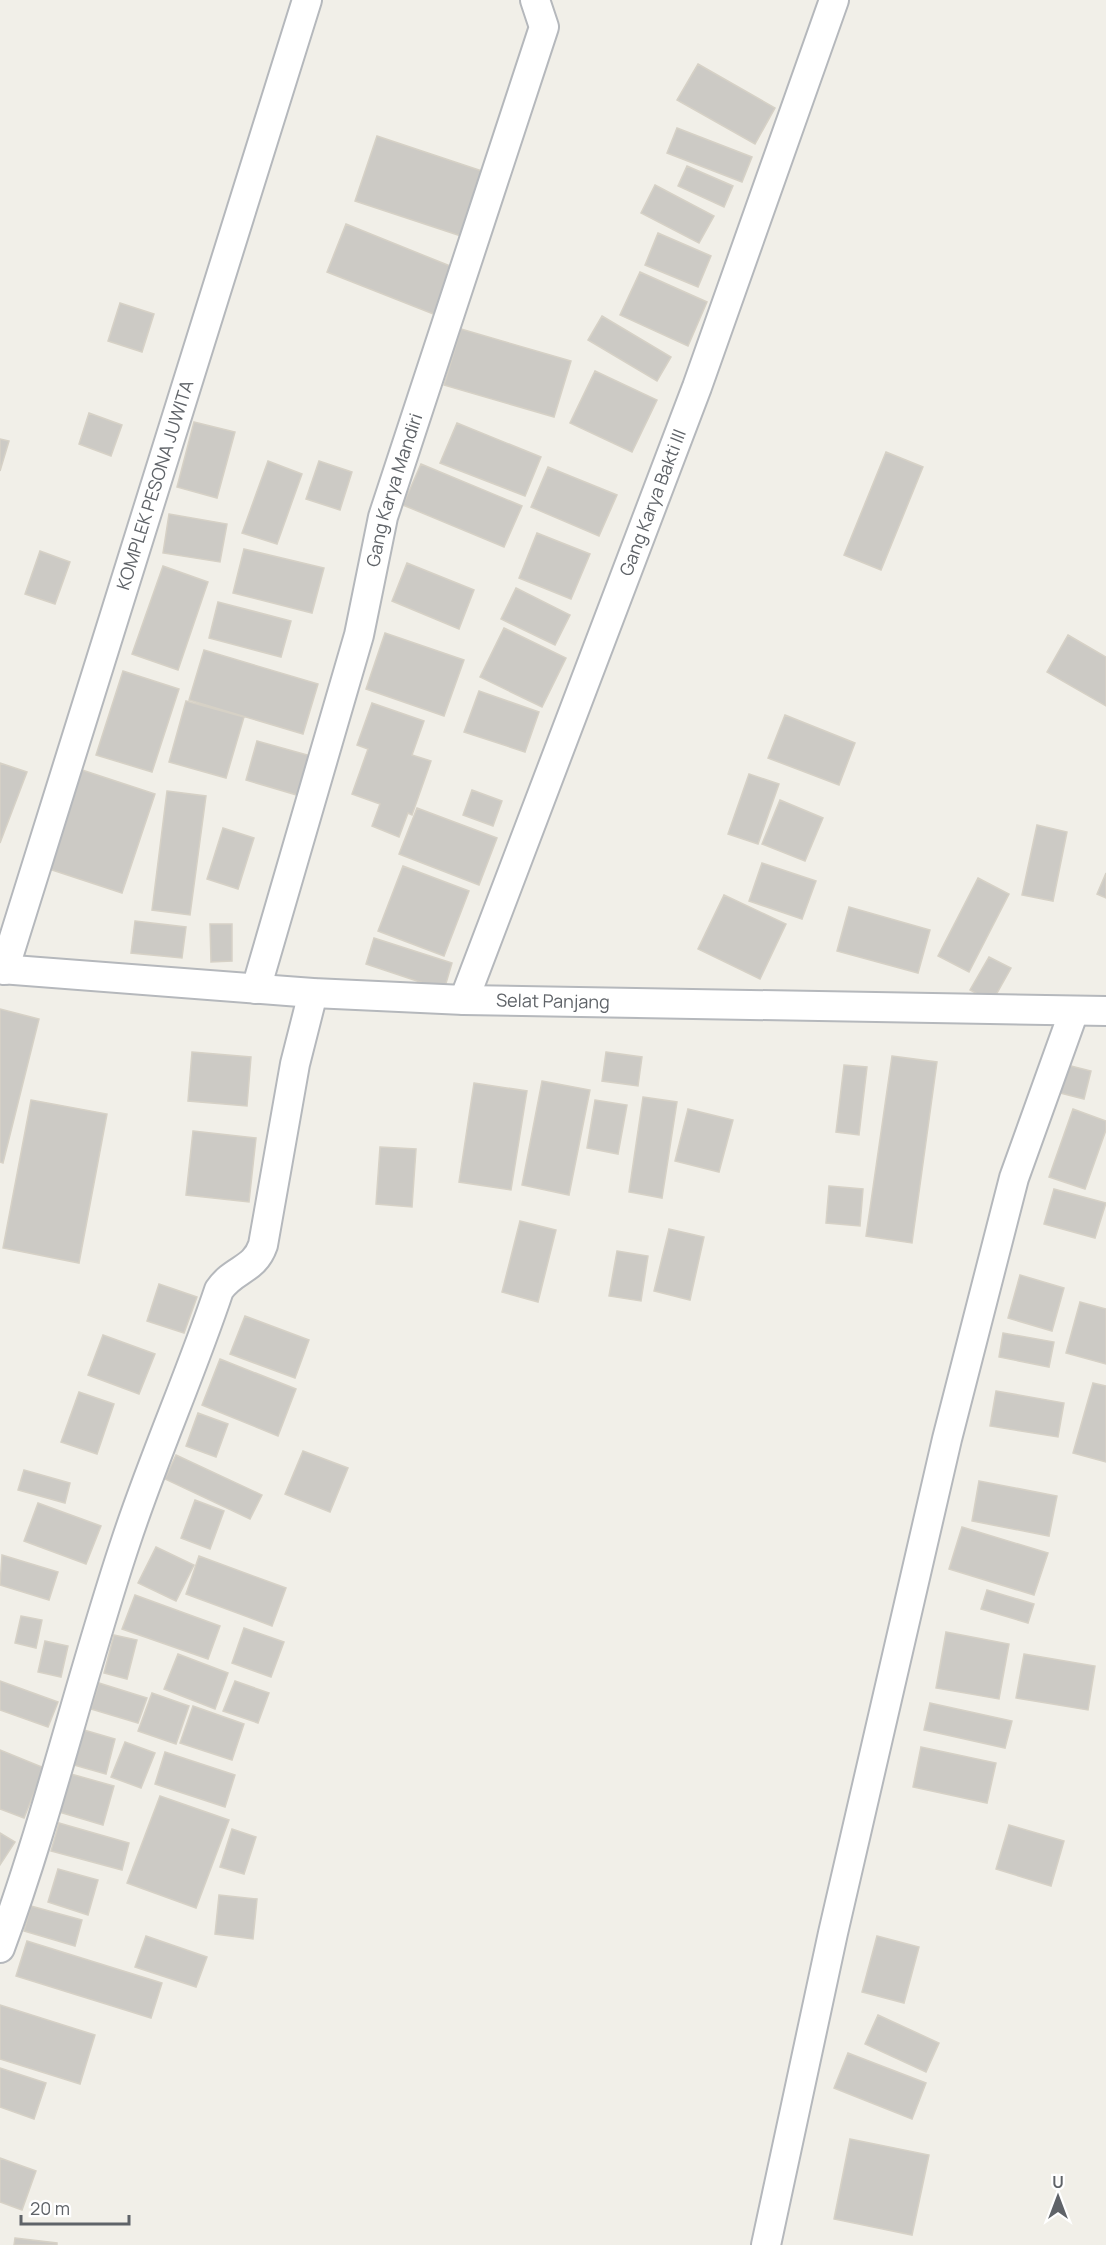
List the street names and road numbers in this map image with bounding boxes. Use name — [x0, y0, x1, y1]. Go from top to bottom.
street label: KOMPLEK PESONA JUWITA — [110, 376, 199, 593]
street label: Gang Karya Mandiri — [360, 410, 427, 569]
street label: Gang Karya Bakti III — [613, 426, 691, 579]
street label: Selat Panjang — [496, 988, 610, 1013]

